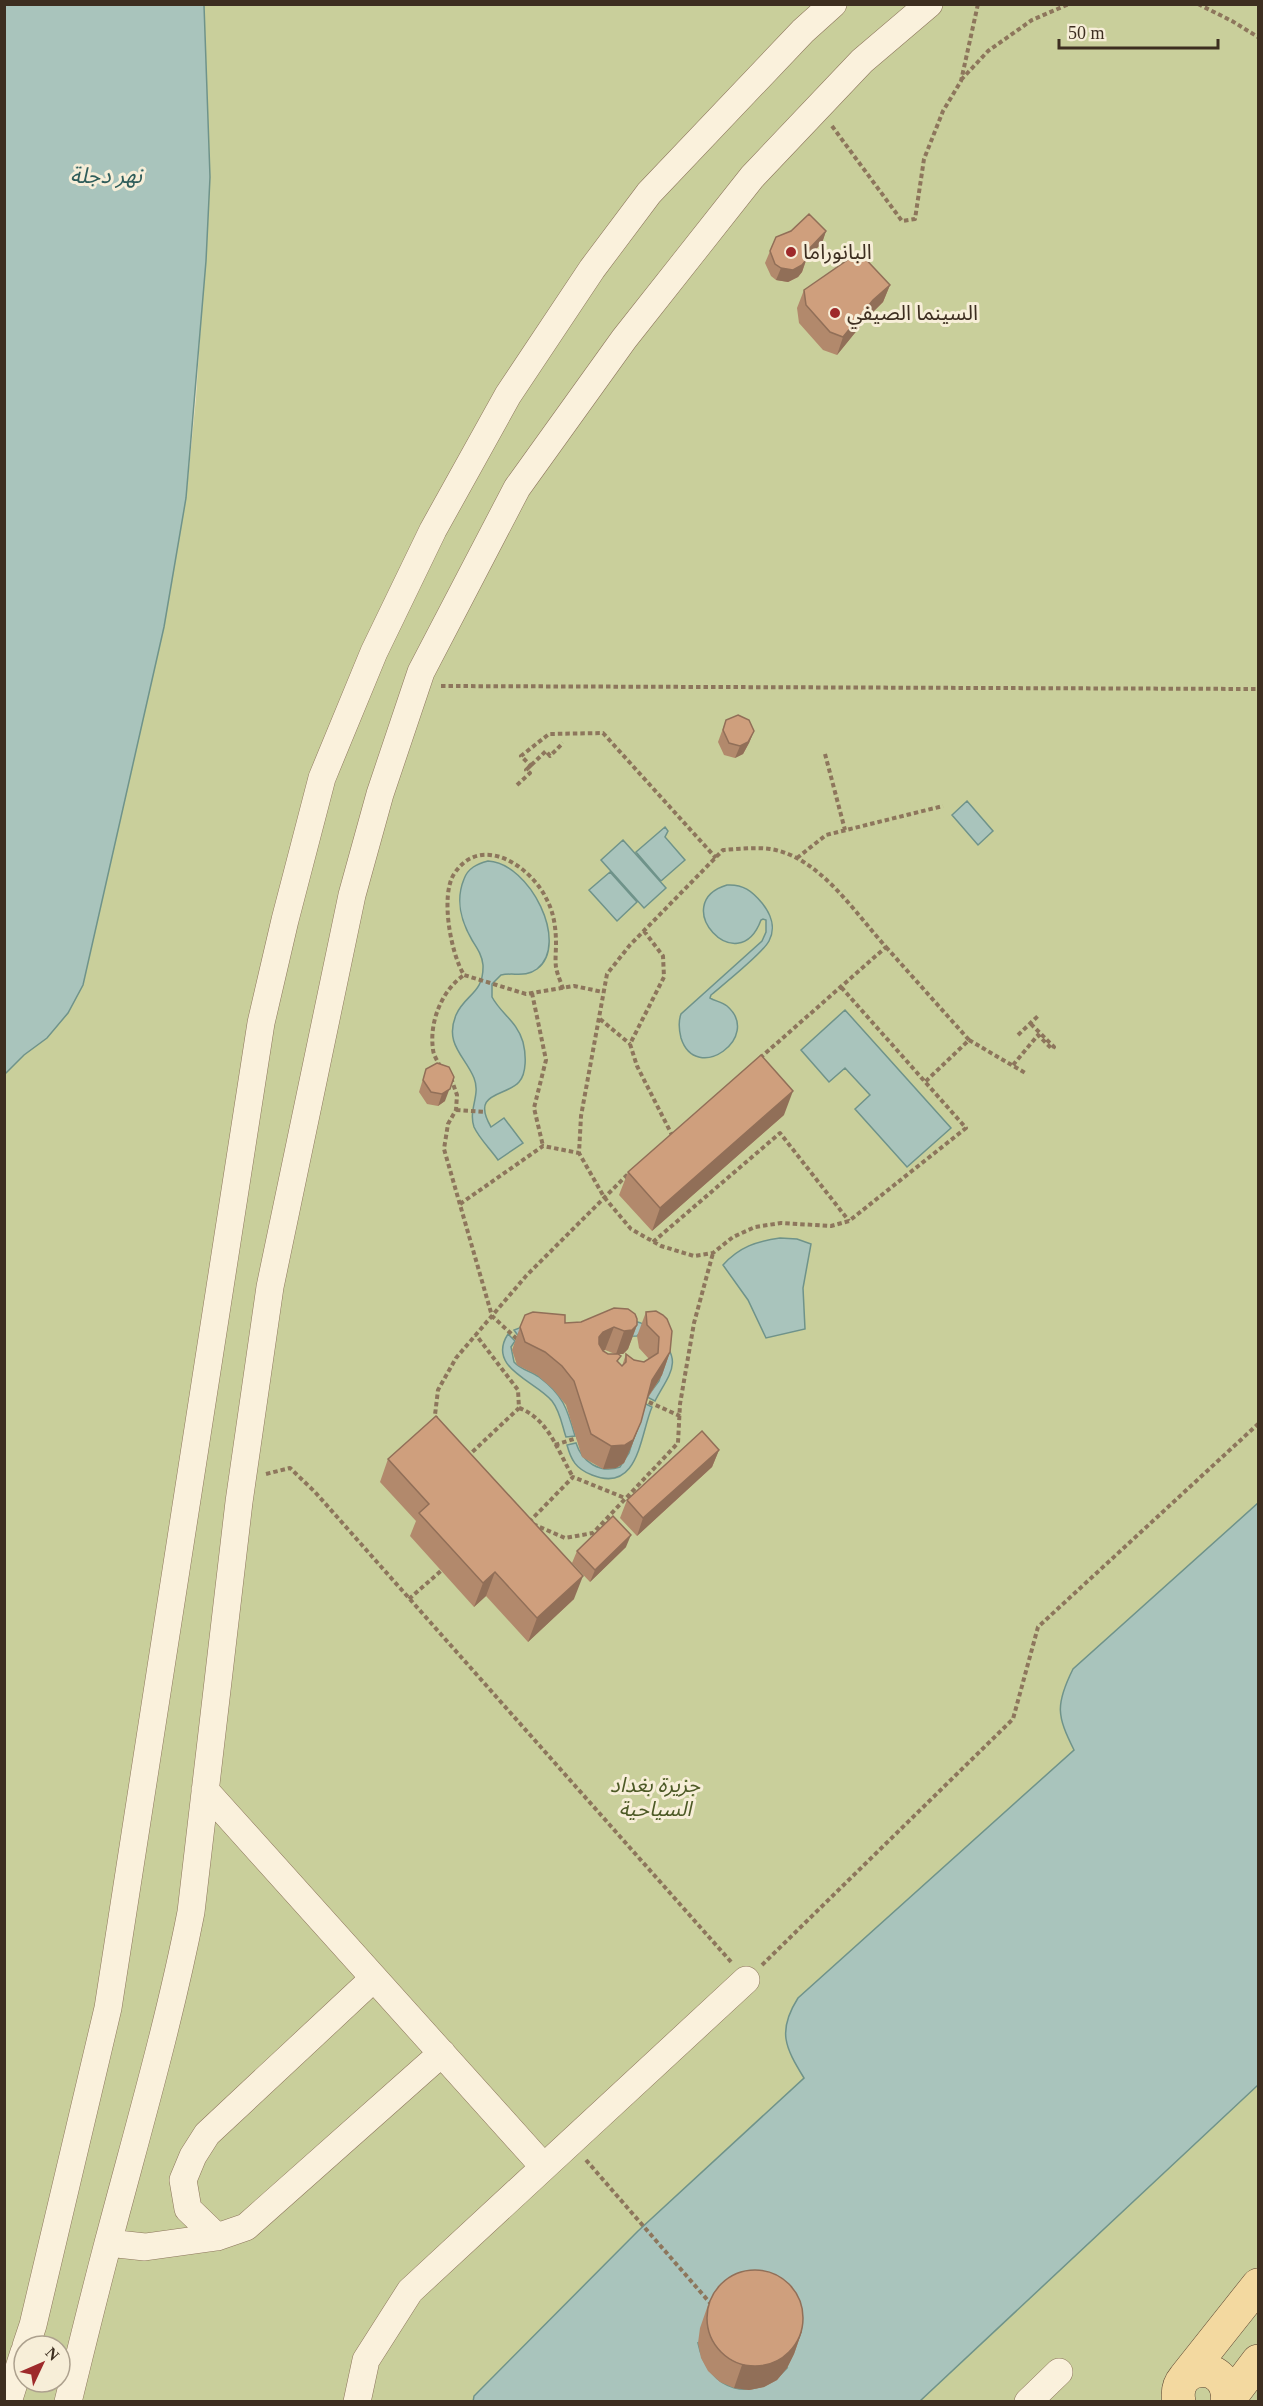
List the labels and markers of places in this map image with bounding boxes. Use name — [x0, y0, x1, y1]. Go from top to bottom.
place label: البانوراما — [803, 240, 872, 264]
marker: البانوراما — [784, 245, 798, 259]
place label: السينما الصيفي — [847, 301, 978, 329]
marker: السينما الصيفي — [828, 306, 842, 320]

